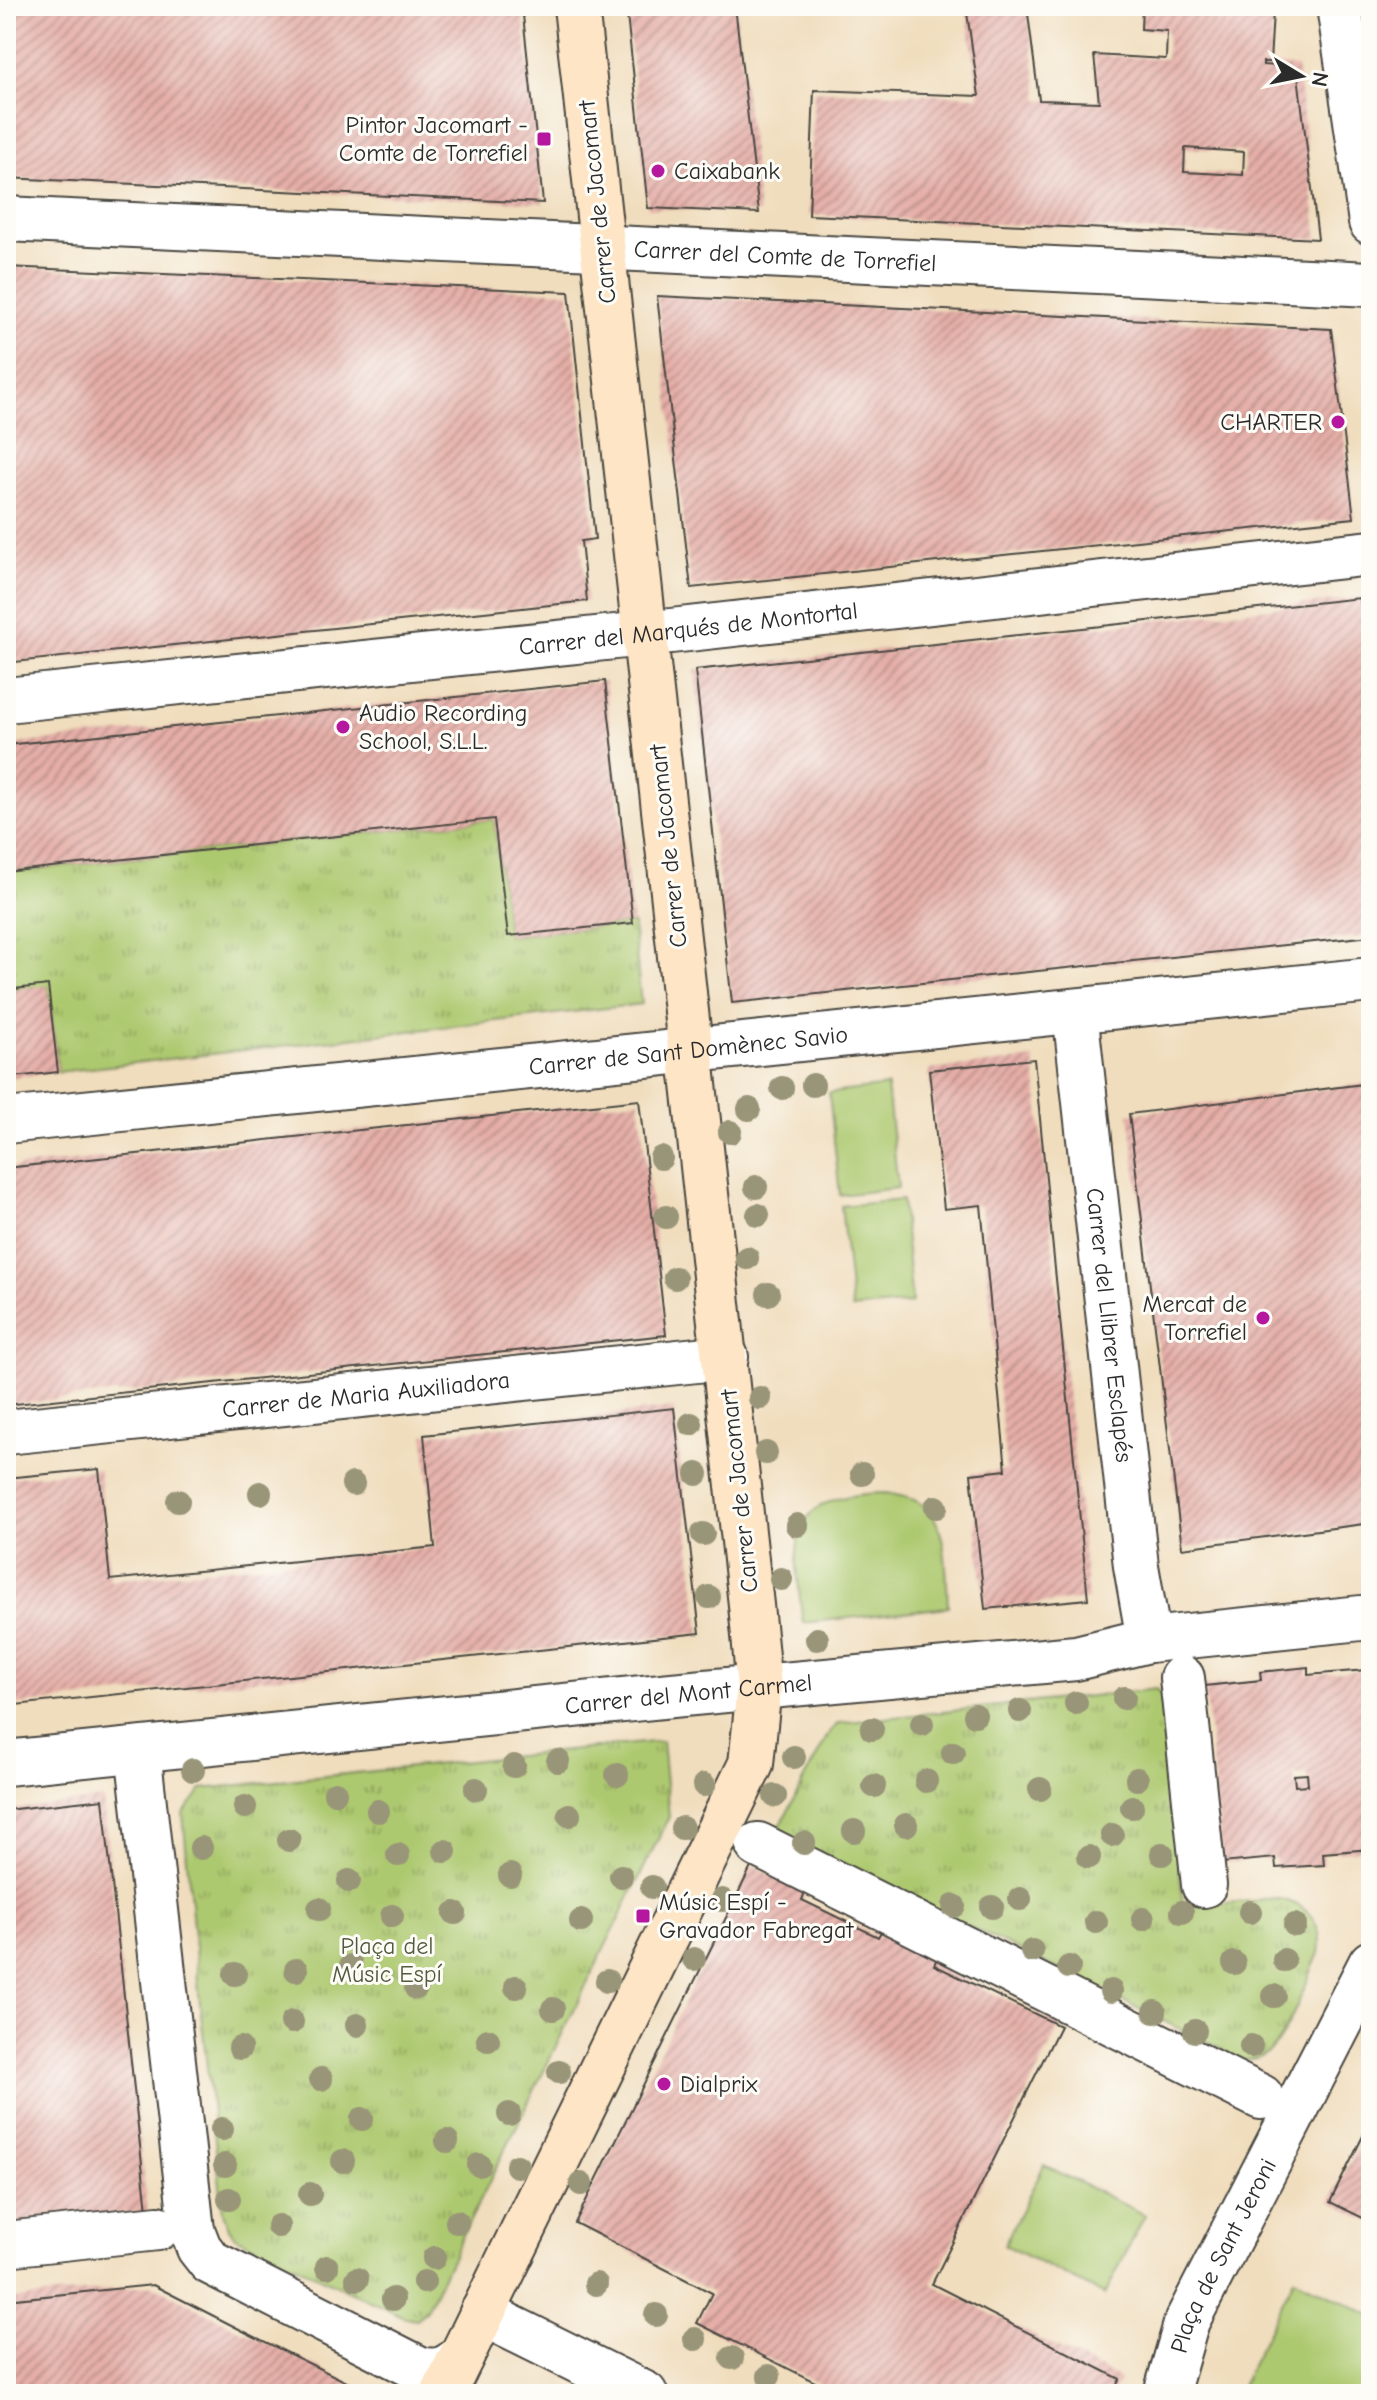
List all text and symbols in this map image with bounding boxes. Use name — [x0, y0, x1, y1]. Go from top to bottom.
north arrow — [1261, 36, 1341, 116]
text: N — [1306, 70, 1334, 89]
street label: Carrer de Jacomart — [572, 98, 622, 305]
place label: Pintor Jacomart - Comte de Torrefiel — [339, 111, 528, 167]
marker: Pintor Jacomart - Comte de Torrefiel — [535, 130, 553, 148]
place label: Caixabank — [674, 157, 780, 185]
marker: Caixabank — [649, 162, 667, 180]
street label: Carrer del Comte de Torrefiel — [633, 235, 937, 277]
place label: CHARTER — [1220, 408, 1322, 436]
marker: CHARTER — [1329, 413, 1347, 431]
street label: Carrer del Marqués de Montortal — [517, 596, 859, 661]
place label: Audio Recording School, S.L.L. — [359, 699, 527, 755]
marker: Audio Recording School, S.L.L. — [334, 718, 352, 736]
street label: Carrer de Jacomart — [643, 742, 693, 949]
street label: Carrer de Sant Domènec Savio — [528, 1020, 849, 1081]
street label: Carrer del Llibrer Esclapés — [1081, 1186, 1139, 1464]
place label: Mercat de Torrefiel — [1142, 1290, 1247, 1346]
marker: Mercat de Torrefiel — [1254, 1309, 1272, 1327]
street label: Carrer de Maria Auxiliadora — [221, 1366, 511, 1423]
street label: Carrer de Jacomart — [714, 1387, 764, 1594]
street label: Carrer del Mont Carmel — [564, 1668, 813, 1720]
place label: Músic Espí - Gravador Fabregat — [659, 1888, 854, 1944]
marker: Músic Espí - Gravador Fabregat — [634, 1907, 652, 1925]
park label: Plaça del Músic Espí — [332, 1932, 443, 1988]
place label: Dialprix — [680, 2070, 758, 2098]
marker: Dialprix — [655, 2075, 673, 2093]
street label: Plaça de Sant Jeroni — [1165, 2154, 1282, 2356]

